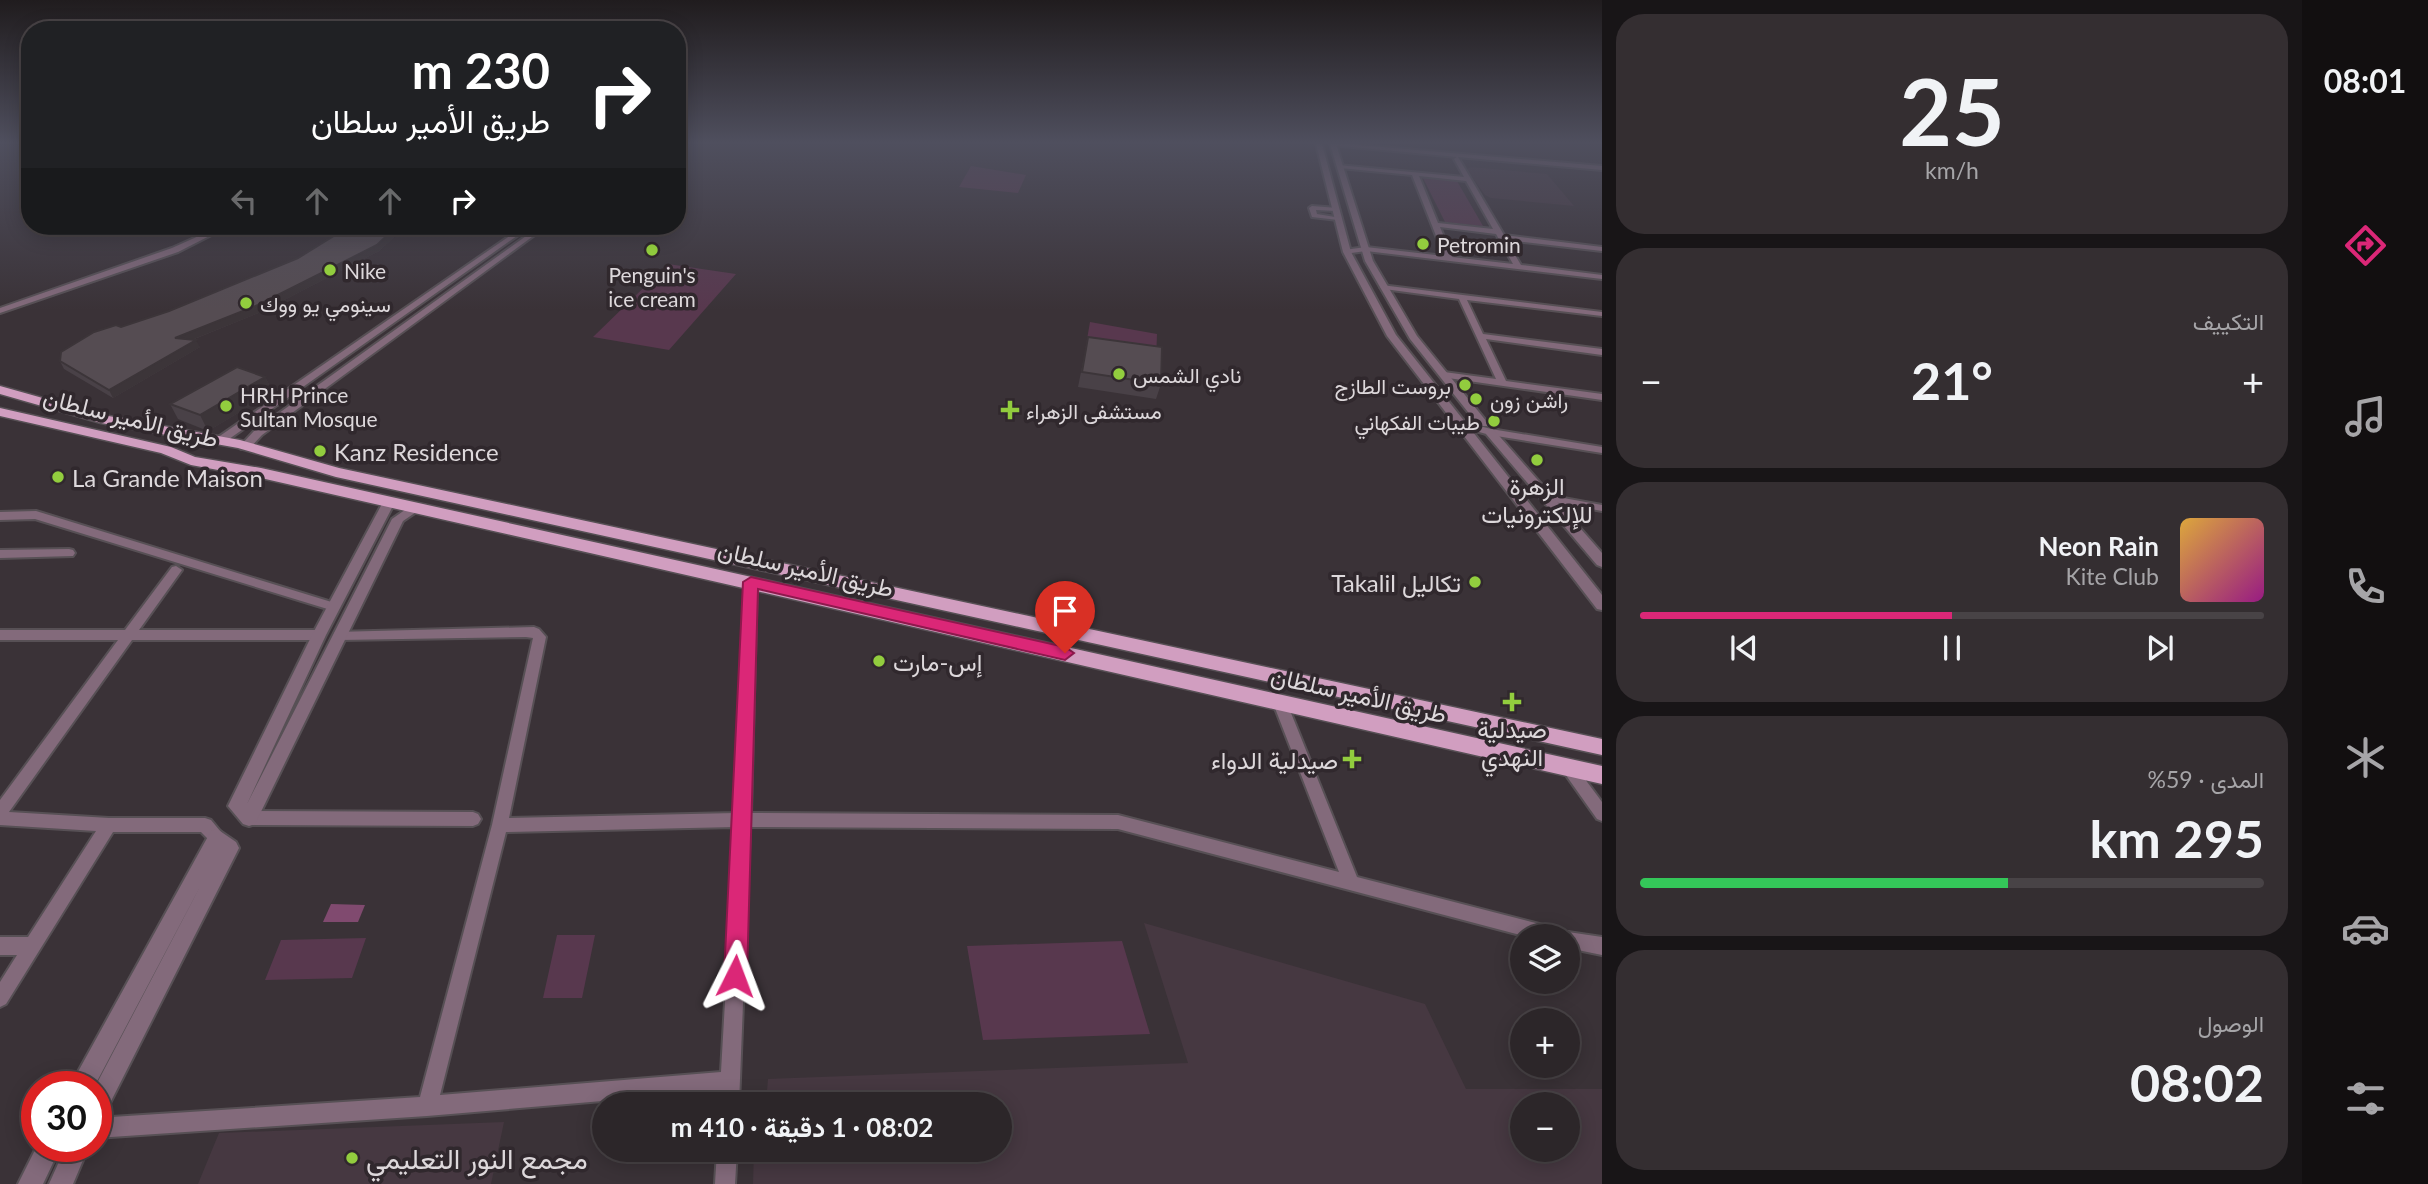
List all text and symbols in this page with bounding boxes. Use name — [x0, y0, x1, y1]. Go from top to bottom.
text: 230 m — [412, 41, 550, 99]
icon: right — [574, 49, 665, 140]
text: 25 — [1899, 56, 2005, 165]
text: 08:01 — [2324, 61, 2406, 100]
text: طريق الأمير سلطان — [311, 101, 550, 140]
text: km/h — [1925, 156, 1979, 184]
icon: left — [225, 182, 263, 220]
icon: ahead — [298, 182, 336, 220]
icon: ahead — [371, 182, 409, 220]
icon: right — [444, 182, 482, 220]
icon: directions — [2341, 221, 2390, 270]
place label: Petromin — [1437, 232, 1521, 257]
marker: Petromin — [1415, 236, 1431, 252]
marker: Penguin's ice cream — [644, 242, 660, 258]
place label: Nike — [344, 258, 386, 283]
marker: Nike — [322, 262, 338, 278]
place label: Penguin's ice cream — [608, 262, 696, 311]
place label: سينومي يو ووك — [260, 291, 391, 322]
marker: سينومي يو ووك — [238, 295, 254, 311]
text: التكييف — [2193, 307, 2264, 335]
text: 21° — [1911, 349, 1993, 411]
text: − — [1640, 358, 1662, 404]
text: + — [2242, 358, 2264, 404]
place label: نادي الشمس — [1133, 362, 1241, 393]
marker: نادي الشمس — [1111, 366, 1127, 382]
place label: بروست الطازج — [1334, 373, 1451, 401]
marker: بروست الطازج — [1457, 377, 1473, 393]
street label: طريق الأمير سلطان — [40, 381, 221, 455]
place label: HRH Prince Sultan Mosque — [240, 382, 378, 431]
place label: راشن زون — [1490, 387, 1568, 414]
marker: راشن زون — [1468, 391, 1484, 407]
icon: music — [2341, 392, 2390, 441]
marker: HRH Prince Sultan Mosque — [218, 398, 234, 414]
place label: مستشفى الزهراء — [1026, 398, 1162, 425]
marker: مستشفى الزهراء — [1000, 400, 1020, 420]
place label: طيبات الفكهاني — [1355, 409, 1480, 440]
marker: طيبات الفكهاني — [1486, 413, 1502, 429]
place label: Kanz Residence — [334, 437, 499, 466]
marker: Kanz Residence — [312, 443, 328, 459]
marker: الزهرة للإلكترونيات — [1529, 452, 1545, 468]
place label: La Grande Maison — [72, 463, 263, 492]
marker: La Grande Maison — [50, 469, 66, 485]
place label: الزهرة للإلكترونيات — [1481, 471, 1593, 530]
text: Neon Rain — [2039, 530, 2159, 562]
street label: طريق الأمير سلطان — [715, 534, 897, 604]
text: Kite Club — [2066, 562, 2159, 590]
icon: phone — [2341, 562, 2390, 611]
place label: Takalil تكاليل — [1331, 568, 1461, 598]
marker: Takalil تكاليل — [1467, 574, 1483, 590]
pin — [1035, 581, 1095, 653]
icon: arrive — [1046, 592, 1084, 630]
icon: previous — [1725, 629, 1763, 667]
icon: pause — [1933, 629, 1971, 667]
icon: next — [2141, 629, 2179, 667]
place label: إس-مارت — [893, 647, 982, 678]
marker: إس-مارت — [871, 653, 887, 669]
street label: طريق الأمير سلطان — [1268, 660, 1450, 730]
marker: صيدلية النهدي — [1504, 694, 1520, 710]
place label: صيدلية النهدي — [1477, 714, 1547, 777]
icon: climate — [2341, 733, 2390, 782]
place label: صيدلية الدواء — [1211, 745, 1338, 776]
marker: صيدلية الدواء — [1344, 751, 1360, 767]
text: المدى · 59% — [2148, 765, 2264, 793]
text: 295 km — [2090, 807, 2264, 869]
icon: car — [2341, 904, 2390, 953]
map controls — [1510, 924, 1580, 1162]
button: layers — [1510, 924, 1580, 994]
position arrow — [698, 939, 772, 1013]
button: + — [1510, 1008, 1580, 1078]
text: الوصول — [2198, 1009, 2264, 1037]
text: 08:02 — [2130, 1051, 2264, 1113]
speed limit sign: 30 — [21, 1071, 112, 1162]
icon: filters — [2341, 1074, 2390, 1123]
button: − — [1510, 1092, 1580, 1162]
text: 08:02 · 1 دقيقة · 410 m — [671, 1111, 933, 1143]
place label: مجمع النور التعليمي — [366, 1141, 588, 1182]
marker: مجمع النور التعليمي — [344, 1150, 360, 1166]

